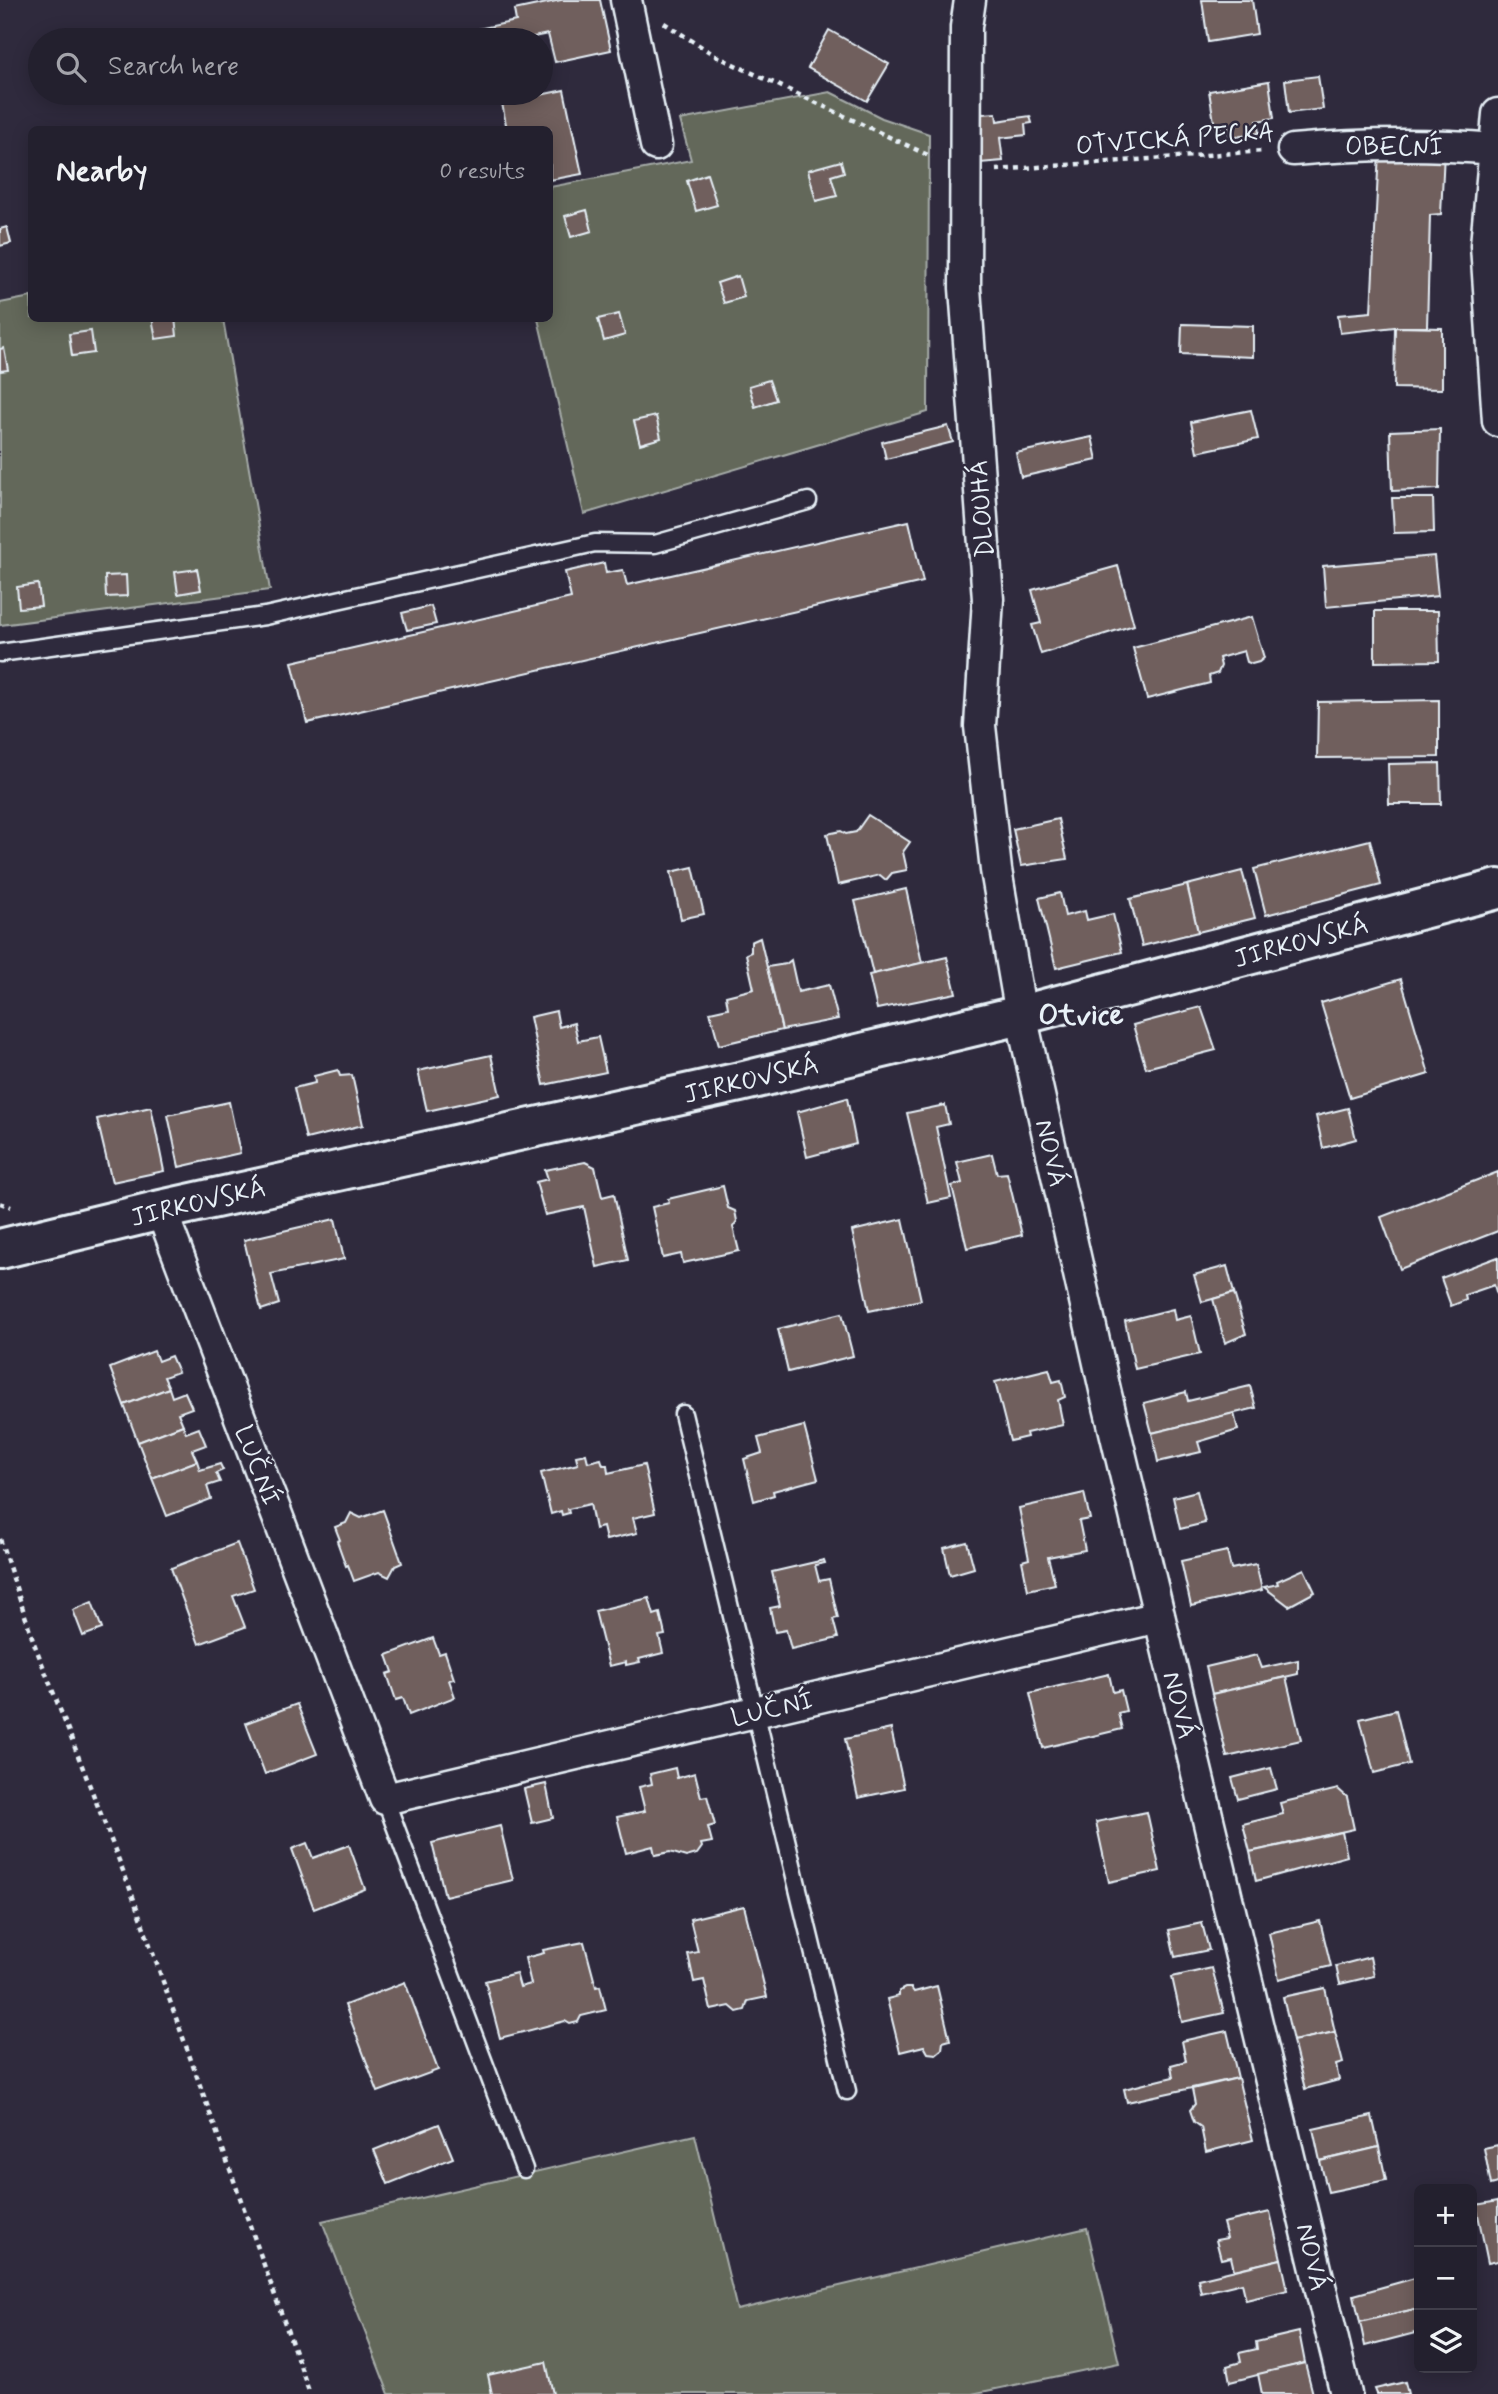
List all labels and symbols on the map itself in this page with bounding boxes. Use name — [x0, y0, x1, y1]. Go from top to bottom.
street label: OTVICKÁ PECKA — [1075, 115, 1276, 164]
street label: OBECNÍ — [1345, 130, 1443, 165]
street label: DLOUHÁ — [962, 459, 1003, 559]
street label: JIRKOVSKÁ — [1230, 908, 1372, 977]
district label: Otvice — [1038, 996, 1124, 1035]
street label: JIRKOVSKÁ — [680, 1048, 822, 1113]
street label: NOVÁ — [1026, 1116, 1075, 1191]
street label: JIRKOVSKÁ — [127, 1171, 269, 1236]
street label: LUČNÍ — [225, 1420, 288, 1511]
street label: NOVÁ — [1153, 1668, 1204, 1743]
street label: LUČNÍ — [728, 1683, 817, 1736]
street label: NOVÁ — [1287, 2220, 1336, 2295]

